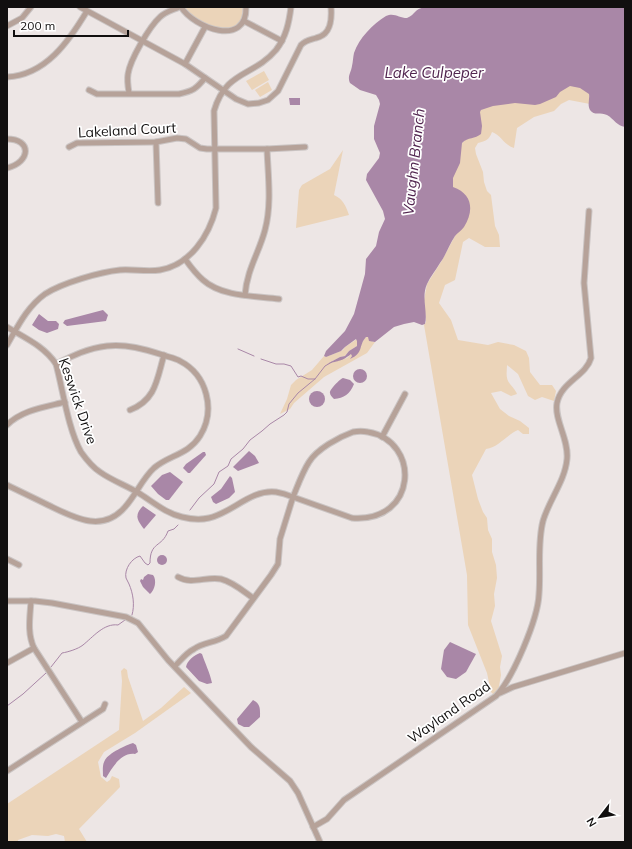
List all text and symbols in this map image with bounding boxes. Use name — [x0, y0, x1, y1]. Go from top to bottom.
scale bar — [14, 12, 128, 38]
text: 200 m — [20, 18, 55, 33]
water label: Lake Culpeper — [385, 63, 484, 82]
water label: Vaughn Branch — [398, 107, 429, 216]
street label: Lakeland Court — [78, 118, 177, 142]
street label: Keswick Drive — [55, 355, 101, 447]
street label: Wayland Road — [404, 677, 494, 747]
north arrow — [580, 797, 620, 837]
text: N — [583, 815, 600, 829]

